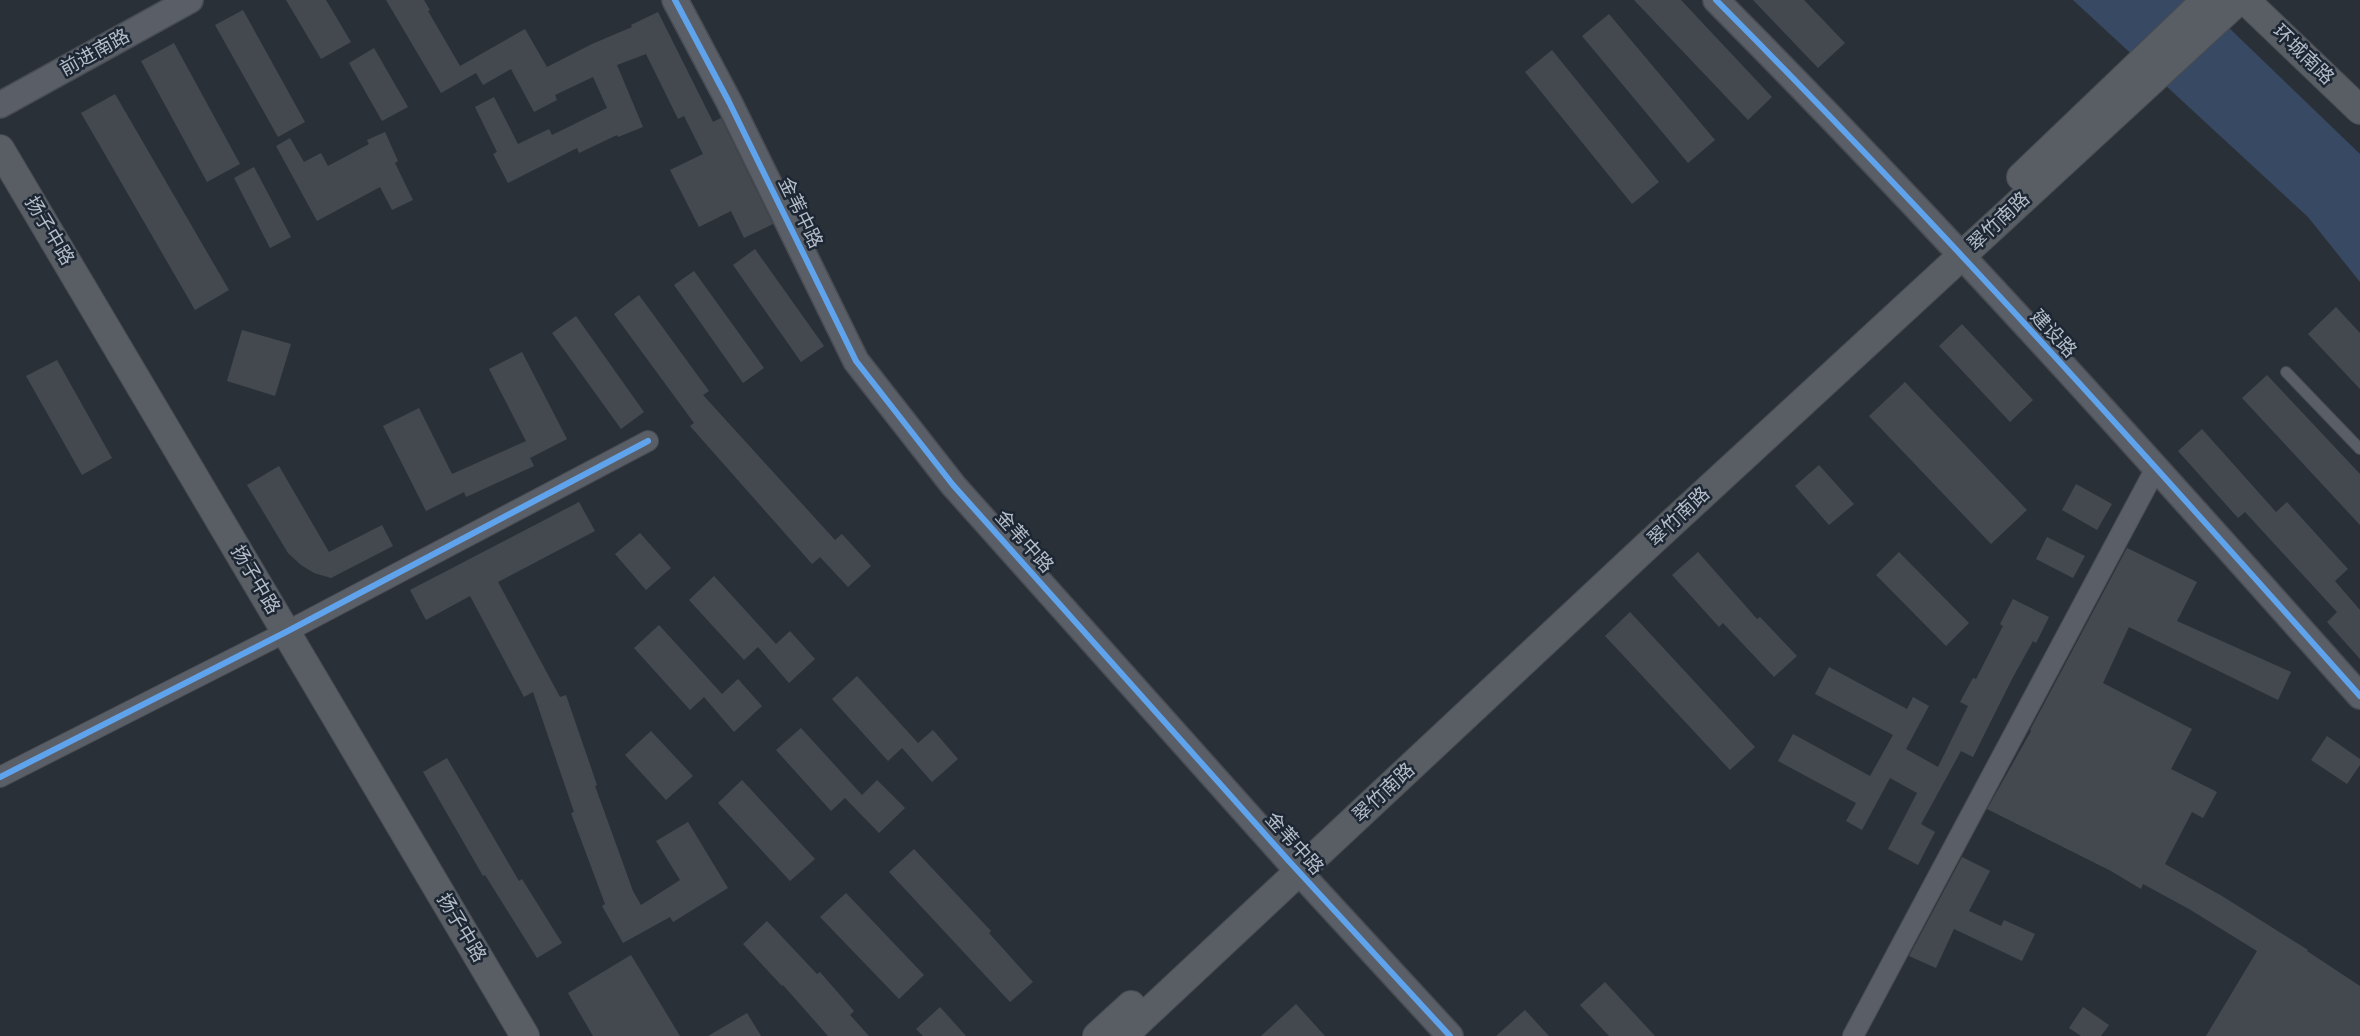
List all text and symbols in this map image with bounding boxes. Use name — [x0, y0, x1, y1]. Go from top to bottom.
street label: 环城南路 — [2268, 20, 2338, 90]
street label: 前进南路 — [56, 25, 134, 81]
street label: 金苇中路 — [773, 174, 827, 252]
street label: 翠竹南路 — [1963, 188, 2035, 256]
street label: 扬子中路 — [20, 193, 78, 269]
street label: 建设路 — [2025, 305, 2081, 363]
street label: 翠竹南路 — [1643, 483, 1715, 551]
street label: 金苇中路 — [990, 506, 1058, 578]
street label: 扬子中路 — [226, 542, 284, 618]
street label: 翠竹南路 — [1348, 759, 1420, 827]
street label: 金苇中路 — [1260, 808, 1328, 880]
street label: 扬子中路 — [432, 890, 490, 966]

